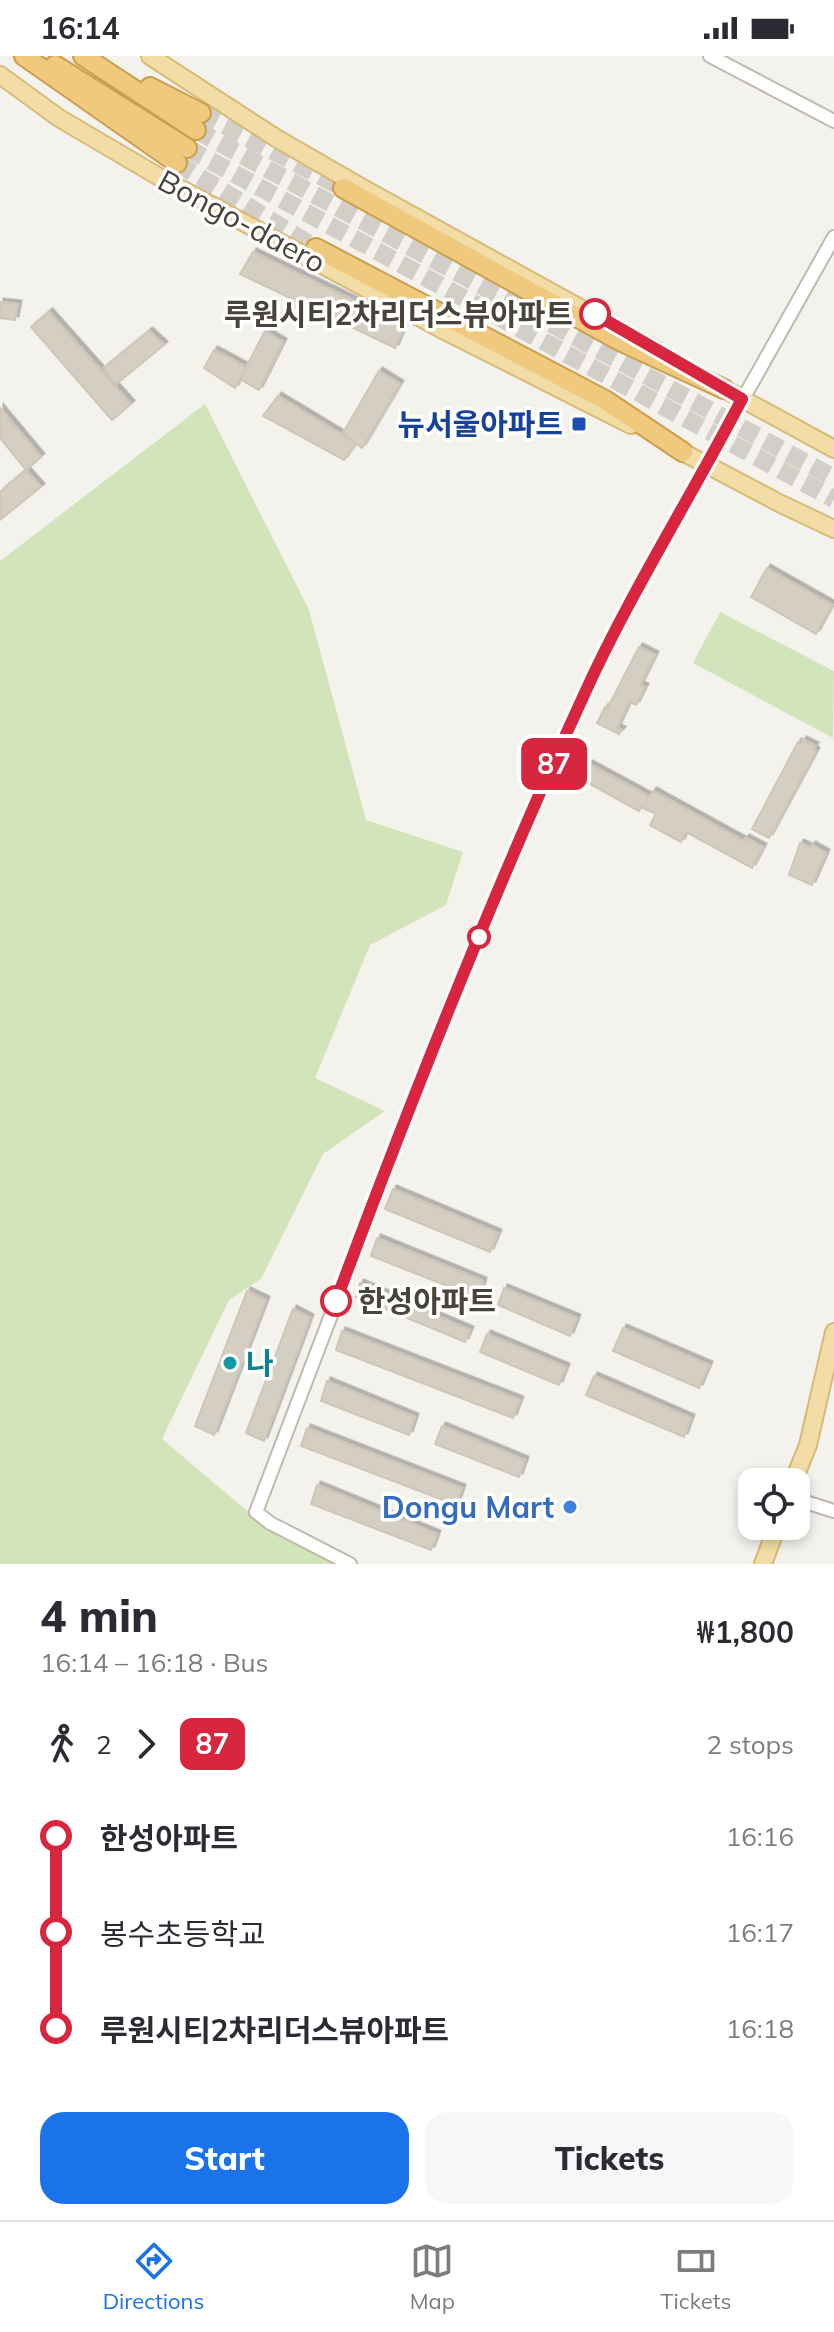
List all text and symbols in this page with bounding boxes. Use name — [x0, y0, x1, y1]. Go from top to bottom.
text: 16:14 — [40, 9, 119, 47]
street label: Bongo-daero — [152, 161, 332, 281]
place label: 루원시티2차리더스뷰아파트 — [224, 295, 573, 333]
marker: 루원시티2차리더스뷰아파트 — [580, 299, 610, 329]
place label: 뉴서울아파트 — [397, 405, 563, 443]
marker: 뉴서울아파트 — [570, 415, 588, 433]
line badge: 87 — [518, 738, 590, 790]
text: 87 — [537, 746, 571, 781]
unlabelled marker — [468, 926, 490, 948]
place label: 한성아파트 — [358, 1282, 496, 1320]
marker: 한성아파트 — [321, 1286, 351, 1316]
place label: 나 — [246, 1344, 274, 1382]
marker: 나 — [221, 1354, 239, 1372]
map controls — [738, 1468, 810, 1540]
button: locate — [738, 1468, 810, 1540]
place label: Dongu Mart — [382, 1488, 554, 1526]
marker: Dongu Mart — [561, 1498, 579, 1516]
text: 4 min — [40, 1588, 158, 1643]
text: ₩1,800 — [697, 1613, 794, 1651]
text: 16:14 – 16:18 · Bus — [40, 1646, 269, 1679]
icon: walk — [40, 1722, 84, 1766]
icon: forward — [124, 1722, 168, 1766]
text: 87 — [196, 1726, 229, 1761]
text: 2 — [96, 1728, 112, 1761]
text: 2 stops — [707, 1728, 794, 1761]
text: 한성아파트 — [100, 1819, 238, 1857]
text: 16:16 — [726, 1820, 794, 1853]
text: 봉수초등학교 — [100, 1915, 266, 1953]
text: 16:17 — [726, 1916, 794, 1949]
text: 루원시티2차리더스뷰아파트 — [100, 2011, 449, 2049]
text: 16:18 — [726, 2012, 794, 2045]
button: Start — [40, 2112, 409, 2204]
button: Tickets — [425, 2112, 794, 2204]
tab: Directions — [103, 2239, 204, 2315]
tab: Map — [410, 2239, 455, 2315]
tab: Tickets — [660, 2239, 731, 2315]

